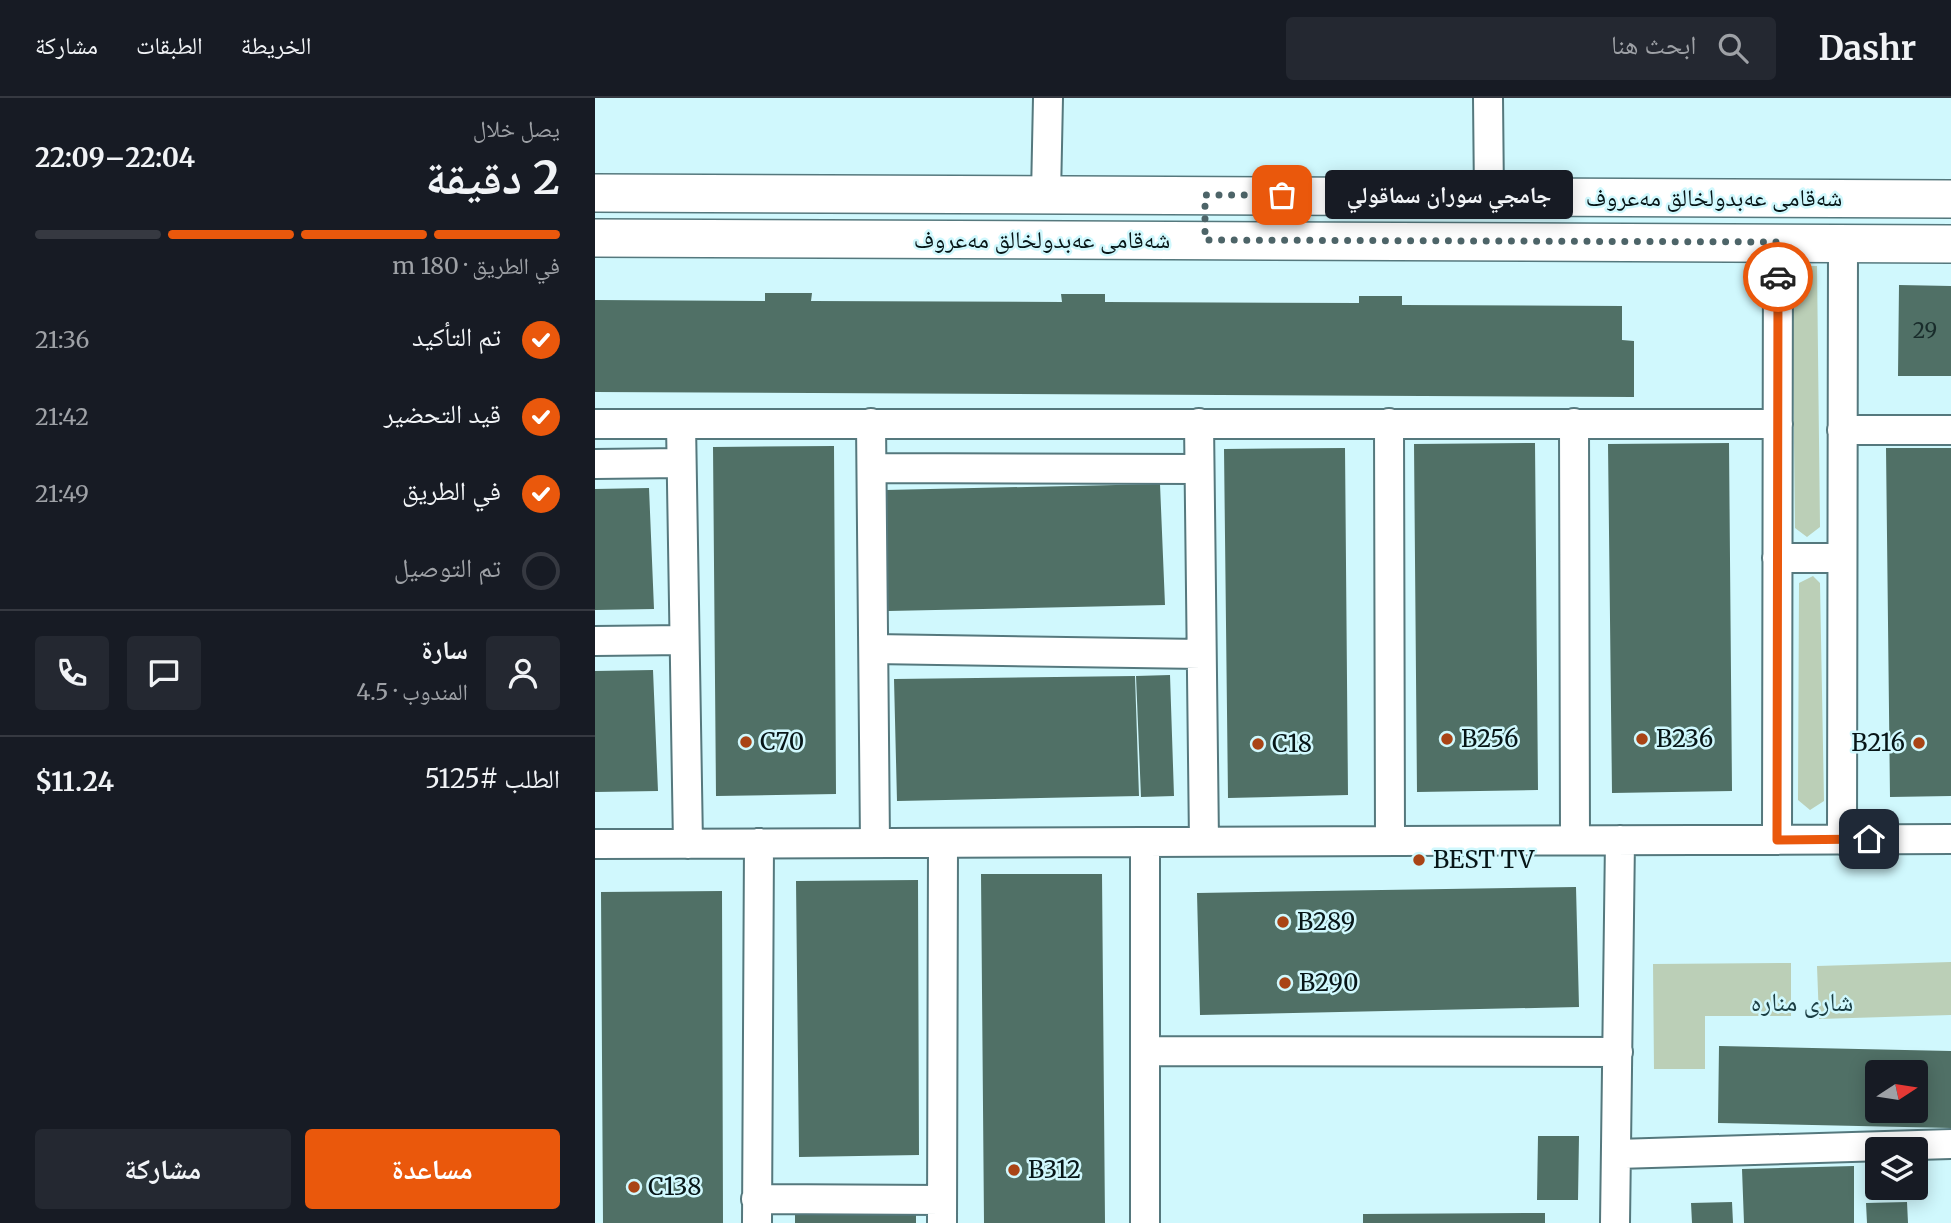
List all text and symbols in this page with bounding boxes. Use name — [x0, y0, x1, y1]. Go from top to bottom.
search box — [1286, 17, 1776, 80]
text: ابحث هنا — [1611, 28, 1696, 61]
text: Dashr — [1818, 28, 1916, 69]
icon: search — [1714, 29, 1752, 67]
text: مشاركة — [35, 30, 98, 61]
text: الطبقات — [136, 30, 203, 61]
text: الخريطة — [241, 30, 311, 61]
text: يصل خلال — [473, 114, 560, 143]
text: 22:04–22:09 — [35, 141, 195, 174]
text: 2 دقيقة — [425, 149, 560, 207]
pin — [1252, 165, 1312, 225]
callout: جامجي سوران سماقولي — [1324, 170, 1573, 220]
icon: bag — [1263, 176, 1301, 214]
text: جامجي سوران سماقولي — [1347, 180, 1551, 209]
street label: شەقامی عەبدولخالق مەعروف — [1586, 182, 1842, 213]
street label: شەقامی عەبدولخالق مەعروف — [914, 224, 1170, 255]
courier — [1743, 242, 1813, 312]
text: في الطريق · 180 m — [392, 251, 560, 280]
icon: car — [1759, 258, 1797, 296]
house number: 29 — [1913, 317, 1937, 344]
text: تم التأكيد — [412, 320, 501, 353]
icon: check — [522, 321, 560, 359]
text: 21:36 — [35, 325, 89, 354]
text: قيد التحضير — [384, 397, 501, 430]
icon: check — [522, 398, 560, 436]
text: 21:42 — [35, 402, 89, 431]
text: في الطريق — [402, 474, 501, 507]
icon: check — [522, 475, 560, 513]
text: 21:49 — [35, 479, 89, 508]
text: تم التوصيل — [394, 551, 501, 584]
text: سارة — [421, 633, 468, 666]
button: phone — [35, 636, 109, 710]
button: chat — [127, 636, 201, 710]
button: person — [486, 636, 560, 710]
text: المندوب · 4.5 — [356, 677, 468, 706]
place label: B256 — [1461, 723, 1518, 754]
place label: B236 — [1656, 723, 1713, 754]
place label: C70 — [760, 726, 804, 757]
place label: B216 — [1851, 727, 1905, 758]
place label: C18 — [1272, 728, 1312, 759]
marker: B256 — [1439, 731, 1455, 747]
marker: B236 — [1634, 731, 1650, 747]
marker: C70 — [738, 734, 754, 750]
marker: B216 — [1911, 735, 1927, 751]
marker: C18 — [1250, 736, 1266, 752]
text: الطلب #5125 — [425, 762, 560, 795]
text: $11.24 — [35, 765, 114, 798]
pin — [1839, 809, 1899, 869]
icon: home — [1850, 820, 1888, 858]
place label: BEST TV — [1433, 844, 1535, 875]
marker: BEST TV — [1411, 852, 1427, 868]
place label: B289 — [1297, 906, 1355, 937]
marker: B289 — [1275, 914, 1291, 930]
place label: B290 — [1299, 967, 1359, 998]
marker: B290 — [1277, 975, 1293, 991]
district label: شاری منارە — [1751, 985, 1853, 1018]
north arrow — [1865, 1060, 1929, 1124]
map controls — [1865, 1060, 1928, 1200]
button: مشاركة — [35, 1129, 291, 1209]
button: مساعدة — [305, 1129, 560, 1209]
button: layers — [1865, 1137, 1928, 1200]
place label: B312 — [1028, 1154, 1081, 1185]
marker: B312 — [1006, 1162, 1022, 1178]
place label: C138 — [648, 1171, 702, 1202]
marker: C138 — [626, 1179, 642, 1195]

